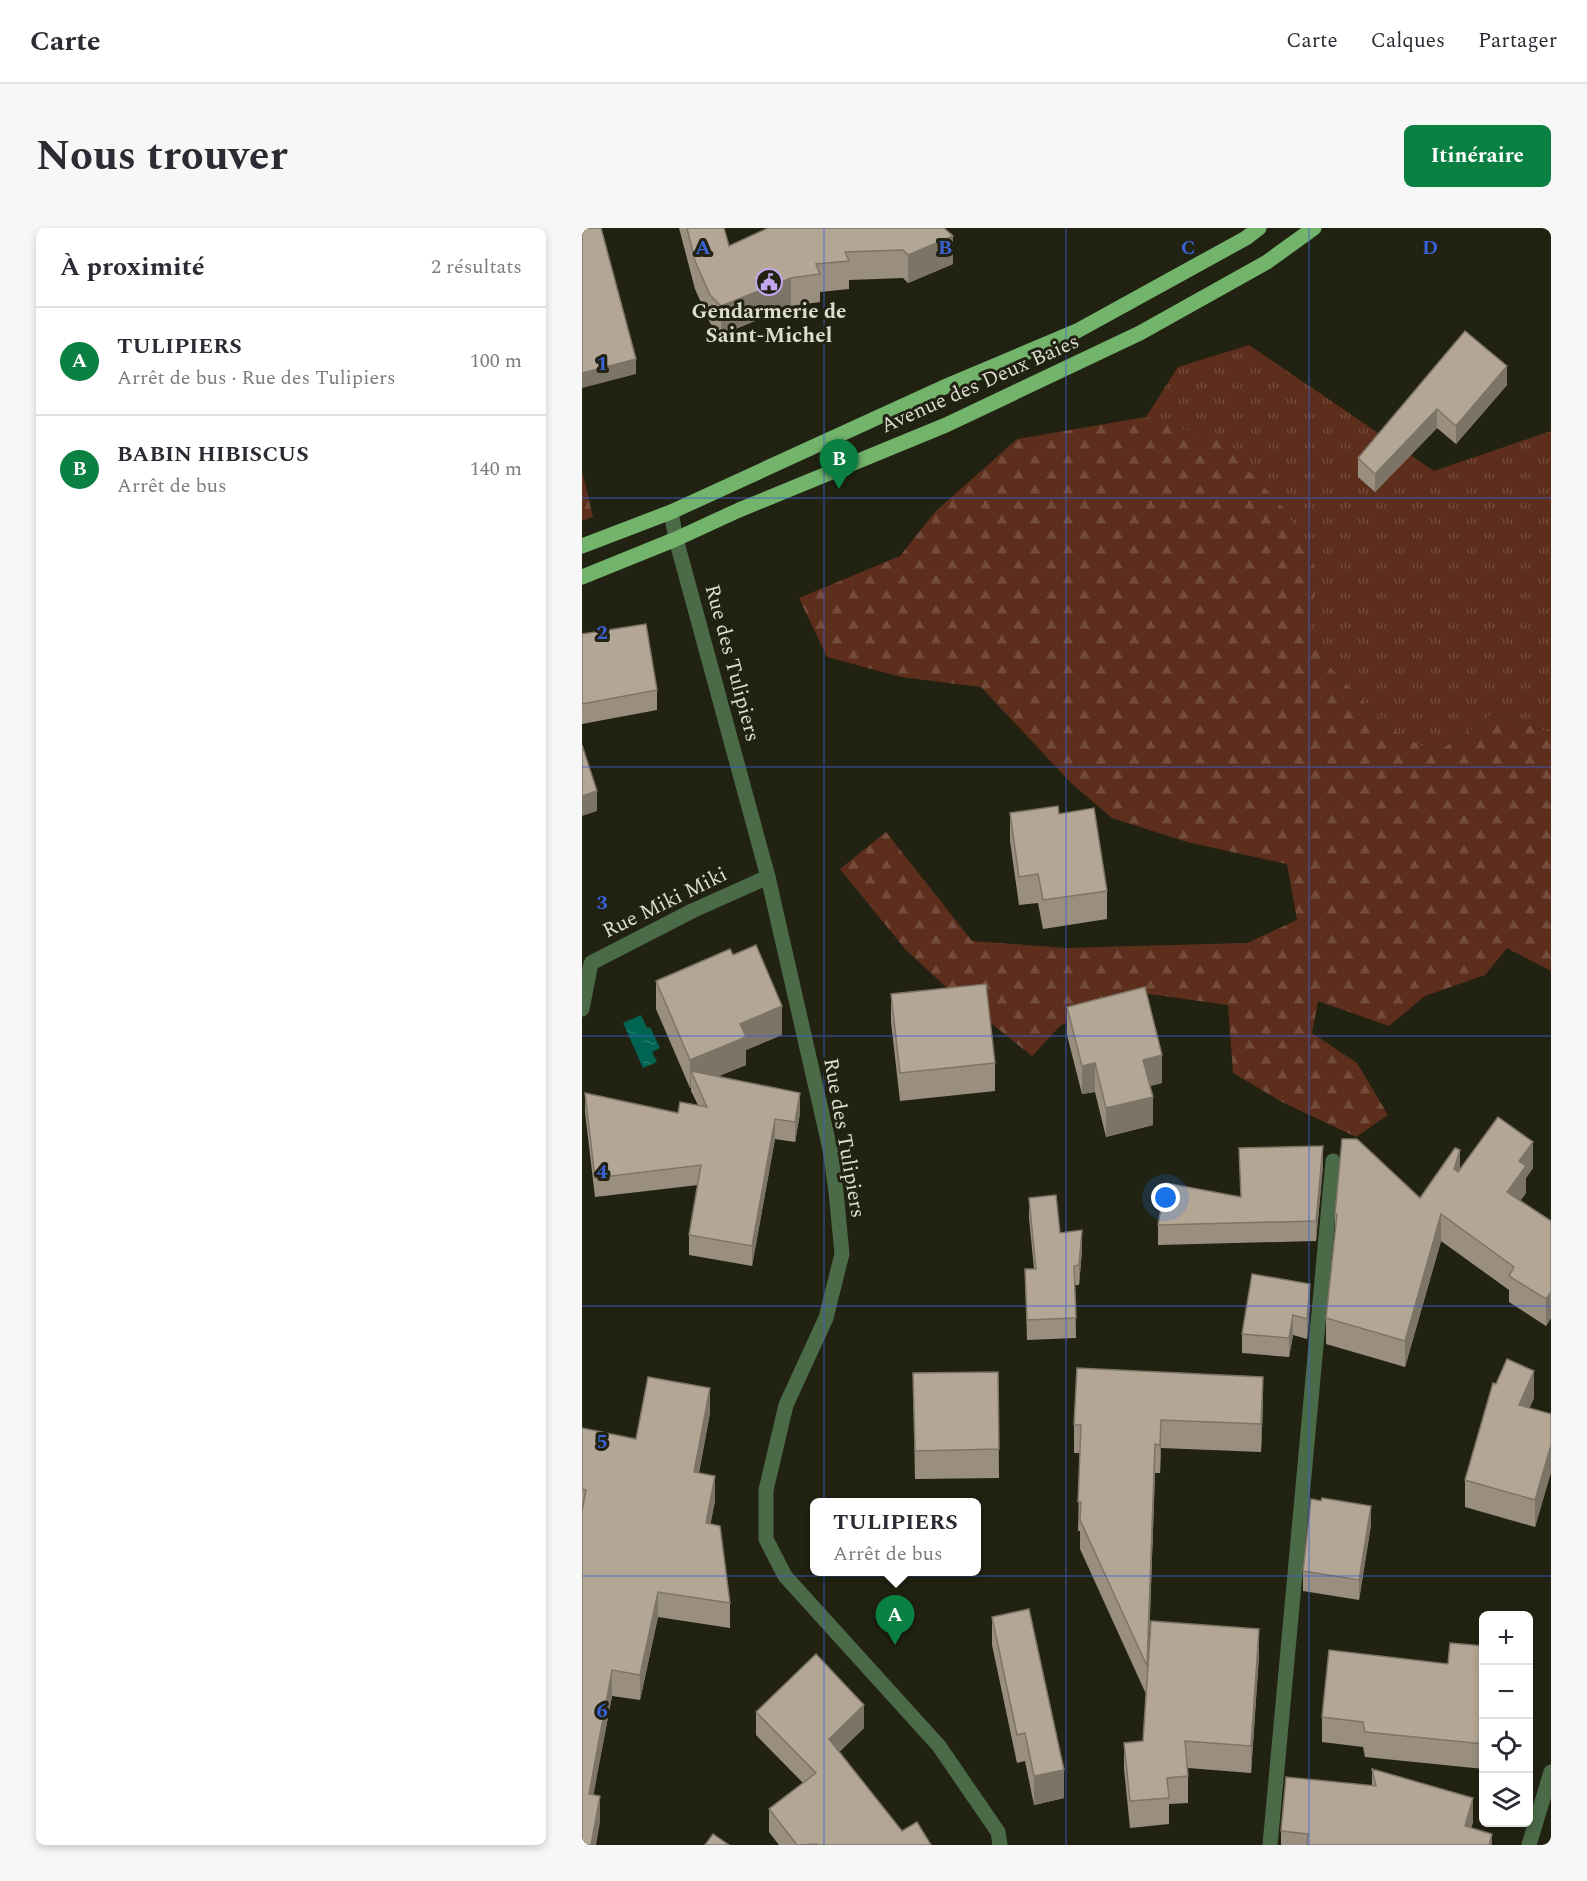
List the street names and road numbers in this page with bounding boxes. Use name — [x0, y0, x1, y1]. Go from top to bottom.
street label: Avenue des Deux Baies — [875, 326, 1085, 442]
street label: Rue des Tulipiers — [696, 581, 768, 745]
street label: Rue Miki Miki — [597, 859, 733, 947]
street label: Rue des Tulipiers — [814, 1056, 874, 1220]

